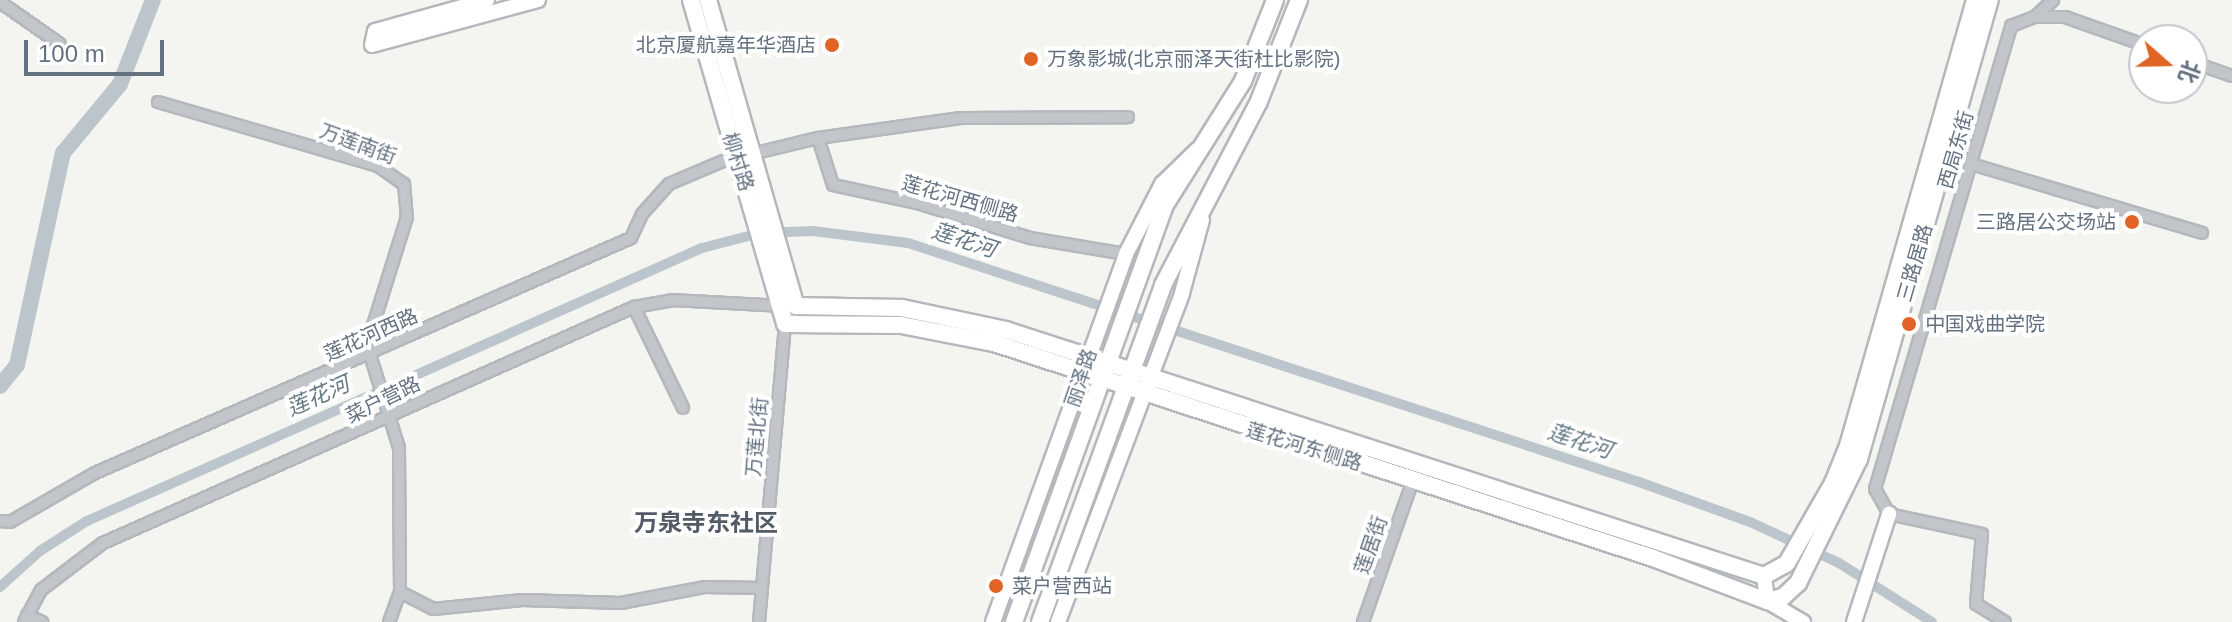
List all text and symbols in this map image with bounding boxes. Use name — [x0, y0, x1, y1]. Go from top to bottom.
scale bar — [28, 24, 168, 74]
north arrow — [2128, 24, 2208, 104]
place label: 北京厦航嘉年华酒店 — [636, 33, 816, 57]
marker: 北京厦航嘉年华酒店 — [823, 36, 841, 54]
text: 100 m — [38, 40, 105, 67]
place label: 万象影城(北京丽泽天街杜比影院) — [1047, 47, 1340, 71]
marker: 万象影城(北京丽泽天街杜比影院) — [1022, 50, 1040, 68]
text: 北 — [2174, 57, 2205, 86]
street label: 西局东街 — [1933, 108, 1979, 192]
street label: 万莲南街 — [316, 119, 400, 169]
street label: 柳村路 — [718, 130, 758, 194]
street label: 莲花河西侧路 — [899, 171, 1021, 227]
place label: 三路居公交场站 — [1976, 210, 2116, 234]
marker: 三路居公交场站 — [2123, 213, 2141, 231]
water label: 莲花河 — [929, 217, 999, 263]
street label: 三路居路 — [1892, 221, 1938, 305]
street label: 莲花河西路 — [320, 304, 422, 366]
place label: 中国戏曲学院 — [1925, 312, 2045, 336]
marker: 中国戏曲学院 — [1900, 315, 1918, 333]
street label: 丽泽路 — [1060, 346, 1102, 410]
water label: 莲花河 — [282, 371, 354, 421]
street label: 菜户营路 — [342, 372, 424, 428]
street label: 万莲北街 — [742, 396, 772, 478]
street label: 莲花河东侧路 — [1243, 418, 1365, 476]
water label: 莲花河 — [1545, 418, 1615, 464]
district label: 万泉寺东社区 — [634, 509, 778, 537]
street label: 莲居街 — [1350, 513, 1392, 577]
place label: 菜户营西站 — [1012, 574, 1112, 598]
marker: 菜户营西站 — [987, 577, 1005, 595]

